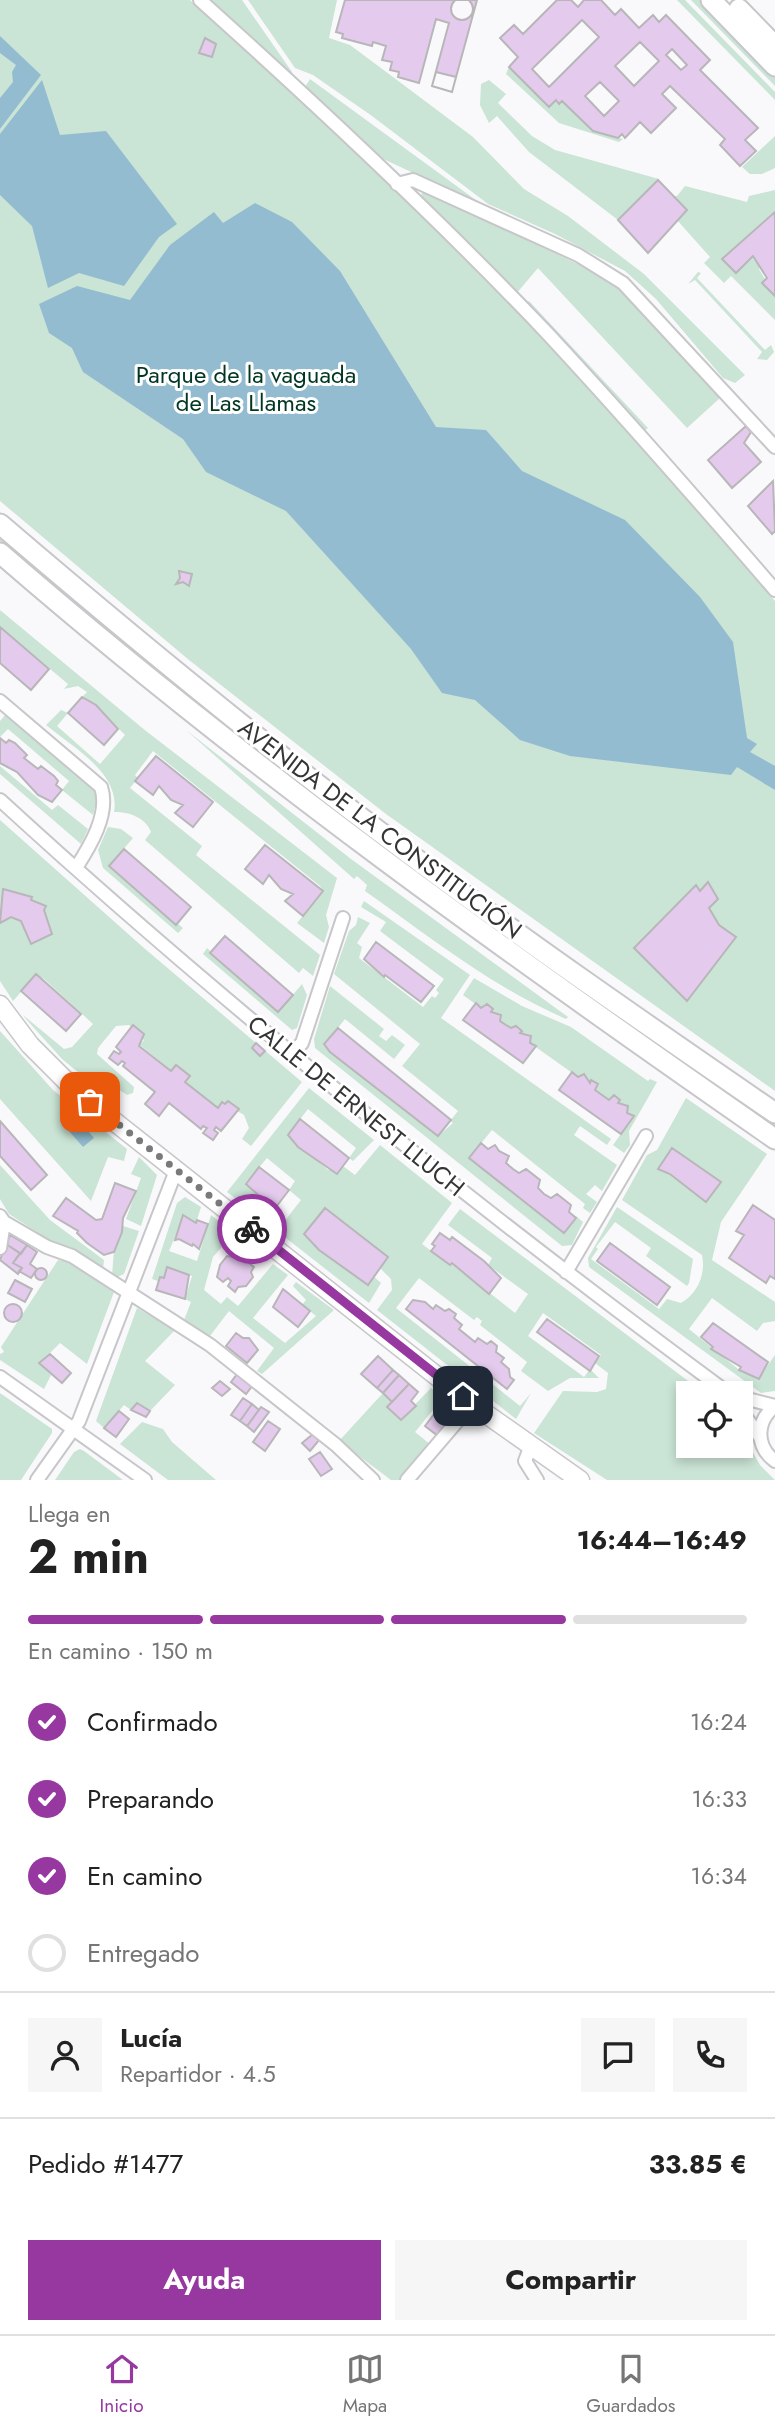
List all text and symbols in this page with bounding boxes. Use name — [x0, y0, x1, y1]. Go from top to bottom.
park label: Parque de la vaguada de Las Llamas — [136, 357, 356, 420]
street label: AVENIDA DE LA CONSTITUCIÓN — [231, 710, 529, 947]
street label: CALLE DE ERNEST LLUCH — [240, 1007, 473, 1204]
pin — [60, 1072, 120, 1132]
icon: bag — [71, 1083, 109, 1121]
courier — [217, 1194, 287, 1264]
icon: bike — [233, 1210, 271, 1248]
pin — [433, 1366, 493, 1426]
icon: home — [444, 1377, 482, 1415]
map controls — [676, 1381, 753, 1458]
button: locate — [676, 1381, 753, 1458]
text: Llega en — [28, 1497, 110, 1531]
text: 16:44–16:49 — [577, 1521, 747, 1559]
text: 2 min — [28, 1524, 149, 1590]
text: En camino · 150 m — [28, 1634, 213, 1668]
icon: check — [28, 1703, 66, 1741]
text: Confirmado — [87, 1703, 218, 1741]
text: 16:24 — [690, 1705, 747, 1739]
icon: check — [28, 1780, 66, 1818]
text: Preparando — [87, 1780, 214, 1818]
text: 16:33 — [691, 1782, 747, 1816]
icon: check — [28, 1857, 66, 1895]
text: En camino — [87, 1857, 203, 1895]
text: 16:34 — [691, 1859, 747, 1893]
text: Entregado — [87, 1934, 199, 1972]
button: person — [28, 2018, 102, 2092]
button: chat — [581, 2018, 655, 2092]
button: phone — [673, 2018, 747, 2092]
text: Lucía — [120, 2019, 182, 2057]
text: Repartidor · 4.5 — [120, 2057, 276, 2091]
text: Pedido #1477 — [28, 2145, 183, 2183]
text: 33.85 € — [649, 2145, 747, 2183]
button: Ayuda — [28, 2240, 381, 2320]
button: Compartir — [395, 2240, 747, 2320]
tab: Inicio — [100, 2350, 144, 2419]
tab: Mapa — [343, 2350, 387, 2419]
tab: Guardados — [586, 2350, 675, 2419]

